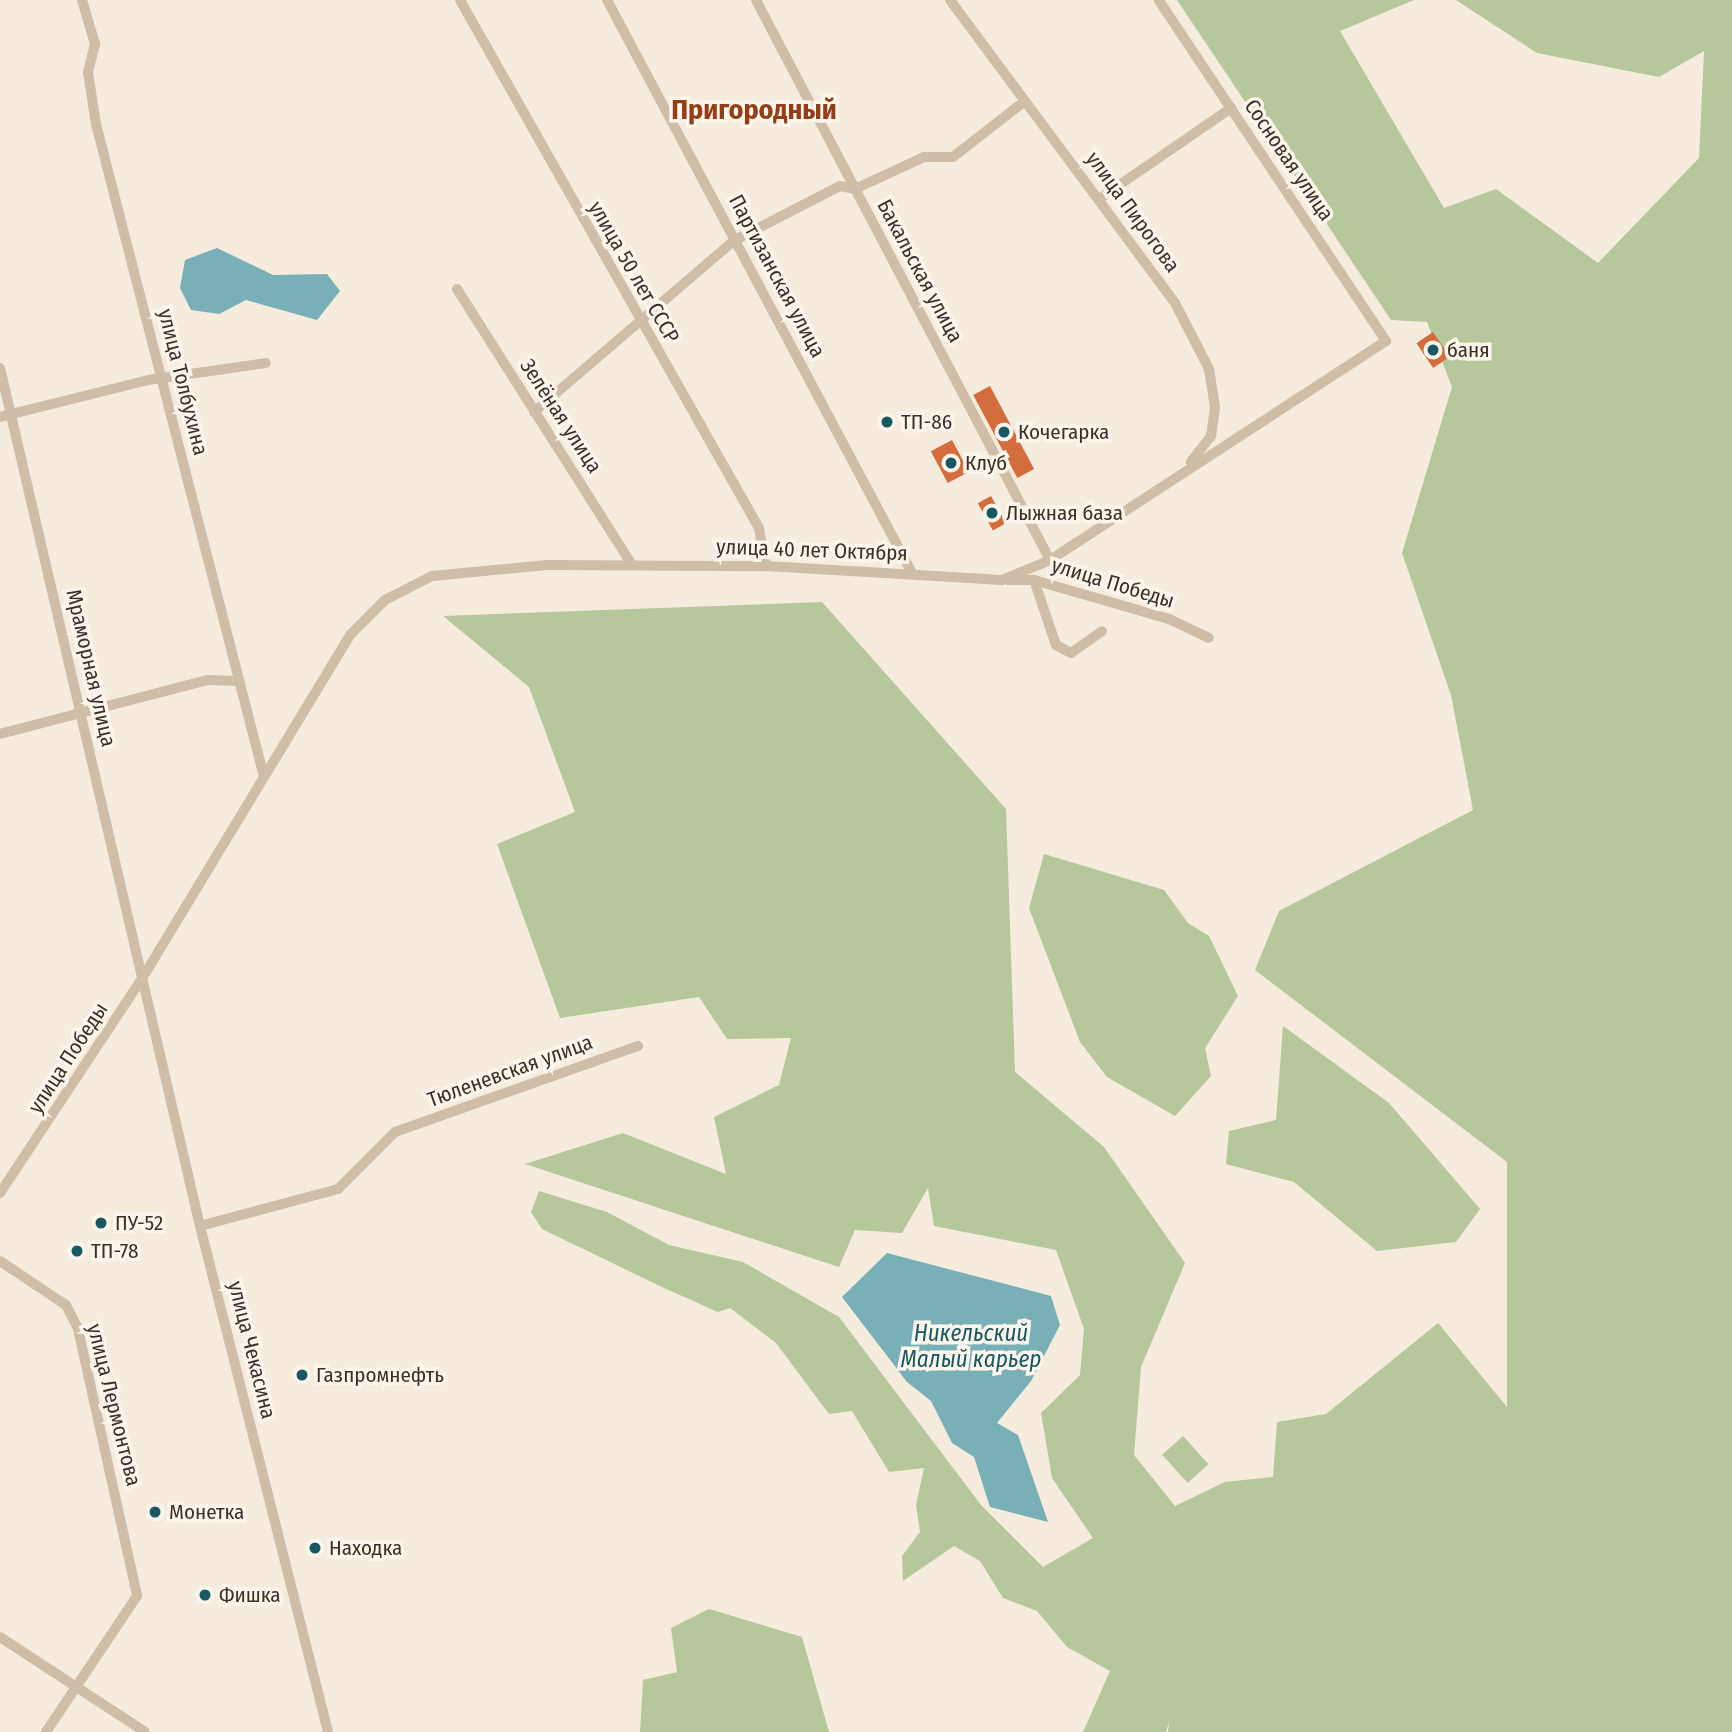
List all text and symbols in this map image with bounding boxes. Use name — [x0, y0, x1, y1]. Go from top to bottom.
district label: Пригородный — [671, 93, 837, 127]
street label: Сосновая улица — [1239, 94, 1339, 226]
street label: улица Пирогова — [1081, 147, 1185, 277]
street label: Партизанская улица — [723, 190, 831, 362]
street label: Бакальская улица — [872, 195, 968, 347]
street label: улица 50 лет СССР — [583, 197, 685, 347]
street label: улица Толбухина — [153, 306, 213, 458]
place label: баня — [1447, 337, 1490, 363]
marker: баня — [1425, 342, 1441, 358]
street label: Зелёная улица — [515, 354, 607, 478]
place label: ТП-86 — [901, 409, 952, 435]
marker: ТП-86 — [879, 414, 895, 430]
place label: Кочегарка — [1018, 419, 1109, 445]
marker: Кочегарка — [996, 424, 1012, 440]
place label: Клуб — [965, 450, 1007, 476]
marker: Клуб — [943, 455, 959, 471]
place label: Лыжная база — [1006, 500, 1123, 526]
marker: Лыжная база — [984, 505, 1000, 521]
street label: улица 40 лет Октября — [716, 534, 908, 566]
street label: улица Победы — [1049, 552, 1177, 614]
street label: Мраморная улица — [61, 587, 121, 749]
street label: улица Победы — [23, 998, 113, 1118]
street label: Тюленевская улица — [424, 1029, 596, 1113]
place label: ПУ-52 — [115, 1210, 163, 1236]
marker: ПУ-52 — [93, 1215, 109, 1231]
place label: ТП-78 — [91, 1238, 138, 1264]
marker: ТП-78 — [69, 1243, 85, 1259]
street label: улица Чекасина — [223, 1279, 281, 1421]
water label: Никельский Малый карьер — [901, 1319, 1041, 1373]
street label: улица Лермонтова — [82, 1321, 146, 1489]
place label: Газпромнефть — [316, 1362, 444, 1388]
marker: Газпромнефть — [294, 1367, 310, 1383]
place label: Монетка — [169, 1499, 244, 1525]
marker: Монетка — [147, 1504, 163, 1520]
place label: Находка — [329, 1535, 402, 1561]
marker: Находка — [307, 1540, 323, 1556]
place label: Фишка — [219, 1582, 281, 1608]
marker: Фишка — [197, 1587, 213, 1603]

